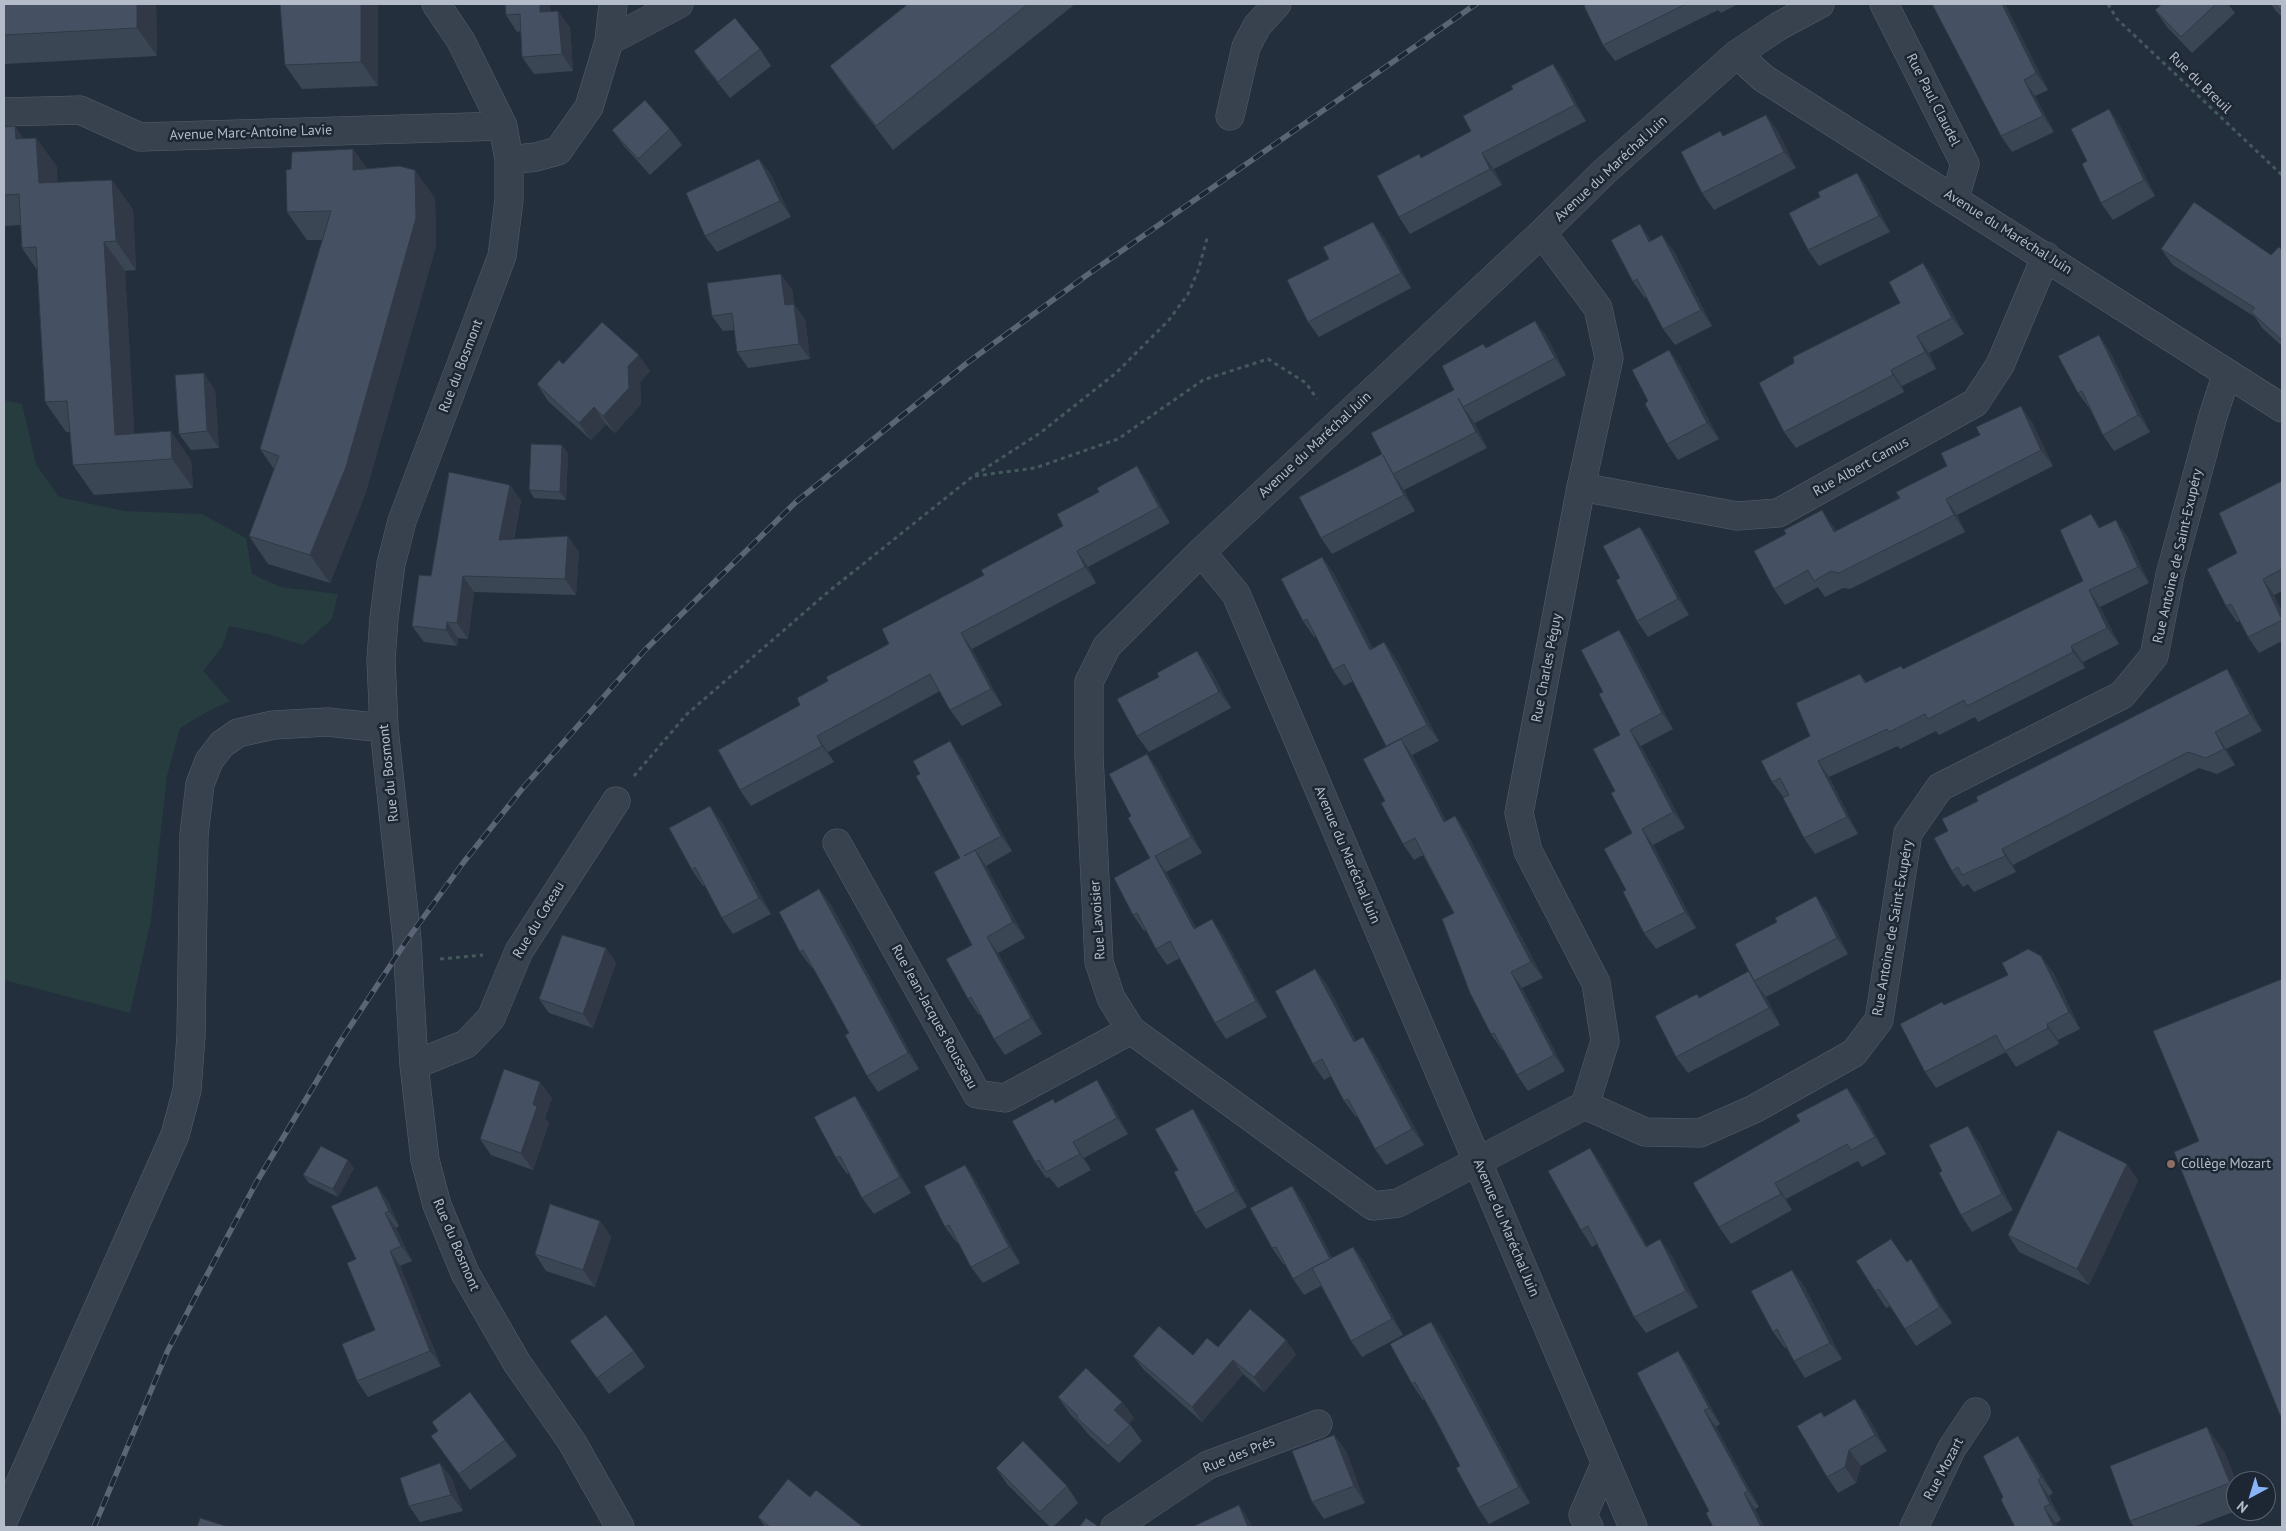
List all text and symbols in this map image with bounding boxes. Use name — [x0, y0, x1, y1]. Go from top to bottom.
street label: Rue du Breuil — [2165, 49, 2235, 117]
street label: Rue Paul Claudel — [1902, 51, 1964, 149]
street label: Avenue du Maréchal Juin — [1551, 112, 1671, 226]
street label: Avenue Marc-Antoine Lavie — [169, 122, 333, 144]
street label: Avenue du Maréchal Juin — [1941, 186, 2075, 278]
street label: Rue du Bosmont — [436, 317, 486, 415]
street label: Avenue du Maréchal Juin — [1255, 388, 1375, 502]
street label: Rue Albert Camus — [1810, 434, 1912, 500]
street label: Rue Antoine de Saint-Exupéry — [2150, 467, 2206, 645]
street label: Rue Charles Péguy — [1528, 612, 1566, 724]
street label: Rue du Bosmont — [376, 723, 402, 823]
street label: Avenue du Maréchal Juin — [1310, 784, 1384, 926]
street label: Rue Antoine de Saint-Exupéry — [1869, 839, 1917, 1017]
street label: Rue du Coteau — [509, 879, 569, 961]
street label: Rue Lavoisier — [1087, 880, 1109, 960]
street label: Rue Jean-Jacques Rousseau — [887, 942, 981, 1092]
place label: Collège Mozart — [2181, 1156, 2271, 1172]
street label: Avenue du Maréchal Juin — [1469, 1157, 1543, 1299]
marker: Collège Mozart — [2165, 1158, 2177, 1170]
street label: Rue du Bosmont — [429, 1196, 483, 1294]
street label: Rue des Prés — [1201, 1433, 1277, 1477]
street label: Rue Mozart — [1921, 1435, 1967, 1503]
north arrow — [2226, 1471, 2276, 1521]
text: N — [2233, 1497, 2251, 1517]

